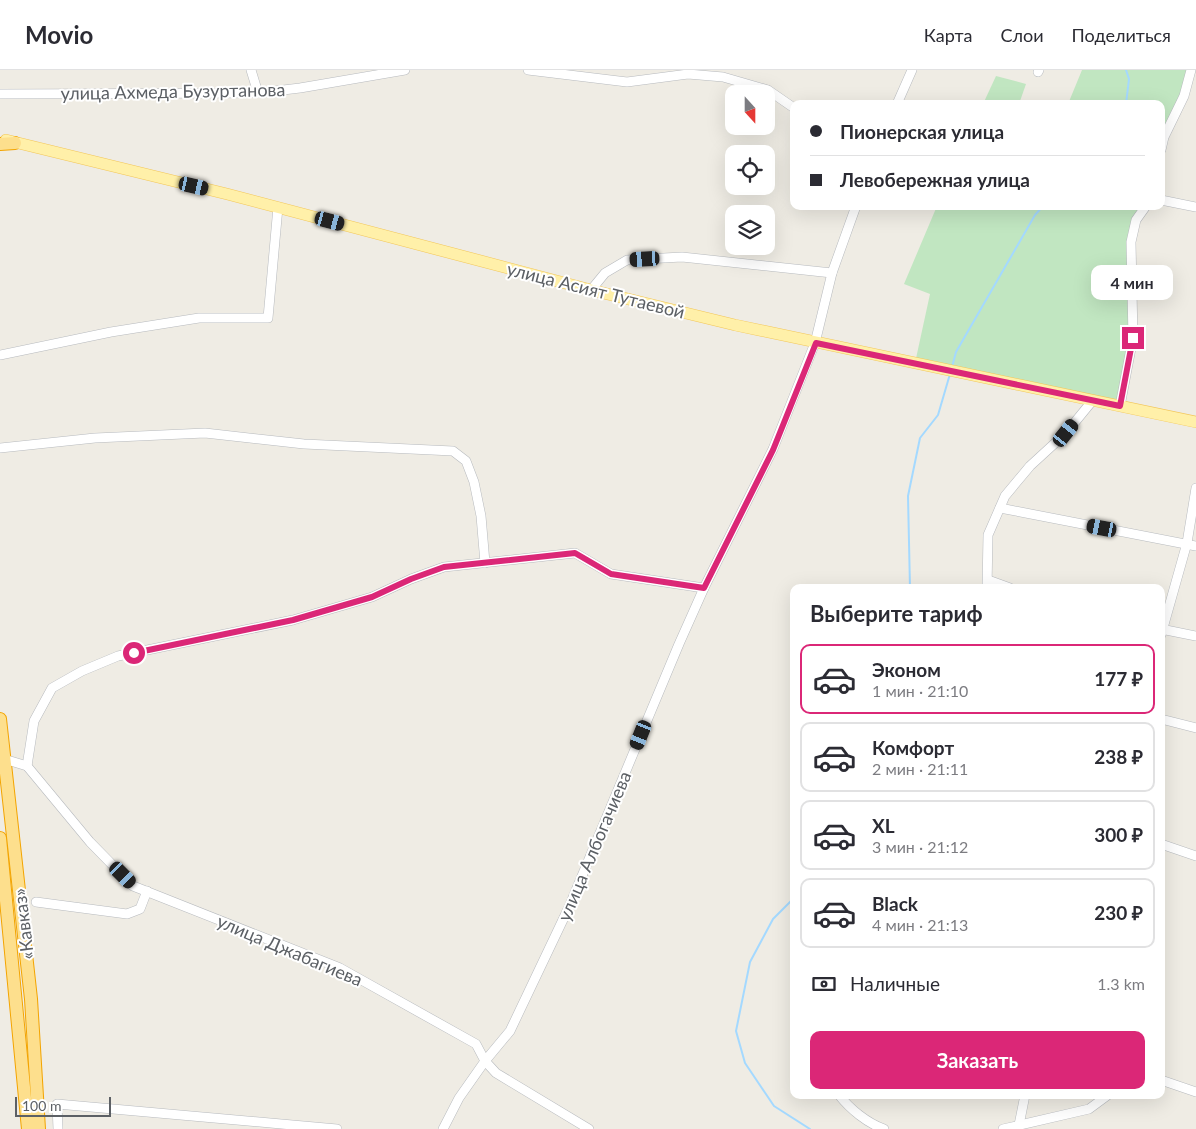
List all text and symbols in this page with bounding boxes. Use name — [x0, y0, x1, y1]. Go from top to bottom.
text: Movio — [25, 20, 93, 49]
text: Карта — [924, 24, 972, 46]
text: Слои — [1000, 24, 1044, 46]
text: Поделиться — [1072, 24, 1171, 46]
street label: улица Ахмеда Бузуртанова — [60, 78, 286, 104]
north arrow — [725, 85, 775, 135]
map controls — [725, 85, 775, 255]
text: Пионерская улица — [840, 120, 1004, 143]
button: locate — [725, 145, 775, 195]
text: Левобережная улица — [840, 168, 1030, 191]
car — [177, 175, 210, 197]
button: layers — [725, 205, 775, 255]
car — [313, 210, 346, 232]
car — [629, 251, 660, 267]
street label: улица Асият Тутаевой — [505, 257, 687, 323]
callout: 4 мин — [1092, 266, 1174, 300]
text: 4 мин — [1110, 273, 1154, 292]
route end — [1122, 327, 1144, 349]
car — [1050, 417, 1081, 449]
car — [1085, 518, 1118, 538]
text: Выберите тариф — [810, 600, 983, 627]
route start — [123, 642, 145, 664]
icon: car — [812, 657, 857, 702]
text: Эконом — [872, 658, 941, 681]
text: 177 ₽ — [1094, 667, 1143, 690]
text: 1 мин · 21:10 — [872, 681, 968, 700]
car — [628, 718, 653, 752]
icon: car — [812, 735, 857, 780]
text: Комфорт — [872, 736, 954, 759]
text: 238 ₽ — [1094, 745, 1143, 768]
text: 2 мин · 21:11 — [872, 759, 968, 778]
street label: улица Албогачиева — [552, 768, 636, 924]
icon: car — [812, 813, 857, 858]
text: XL — [872, 814, 895, 837]
text: 300 ₽ — [1094, 823, 1143, 846]
text: 3 мин · 21:12 — [872, 837, 968, 856]
car — [107, 859, 138, 891]
street label: «Кавказ» — [8, 887, 38, 961]
icon: car — [812, 891, 857, 936]
text: Black — [872, 892, 918, 915]
text: 230 ₽ — [1094, 901, 1143, 924]
street label: улица Джабагиева — [214, 909, 366, 991]
text: 4 мин · 21:13 — [872, 915, 968, 934]
icon: cash — [810, 970, 838, 998]
text: Наличные — [850, 972, 940, 995]
text: 1.3 km — [1097, 974, 1145, 993]
button: Заказать — [810, 1031, 1145, 1089]
scale bar — [15, 1094, 111, 1117]
text: 100 m — [22, 1097, 61, 1114]

